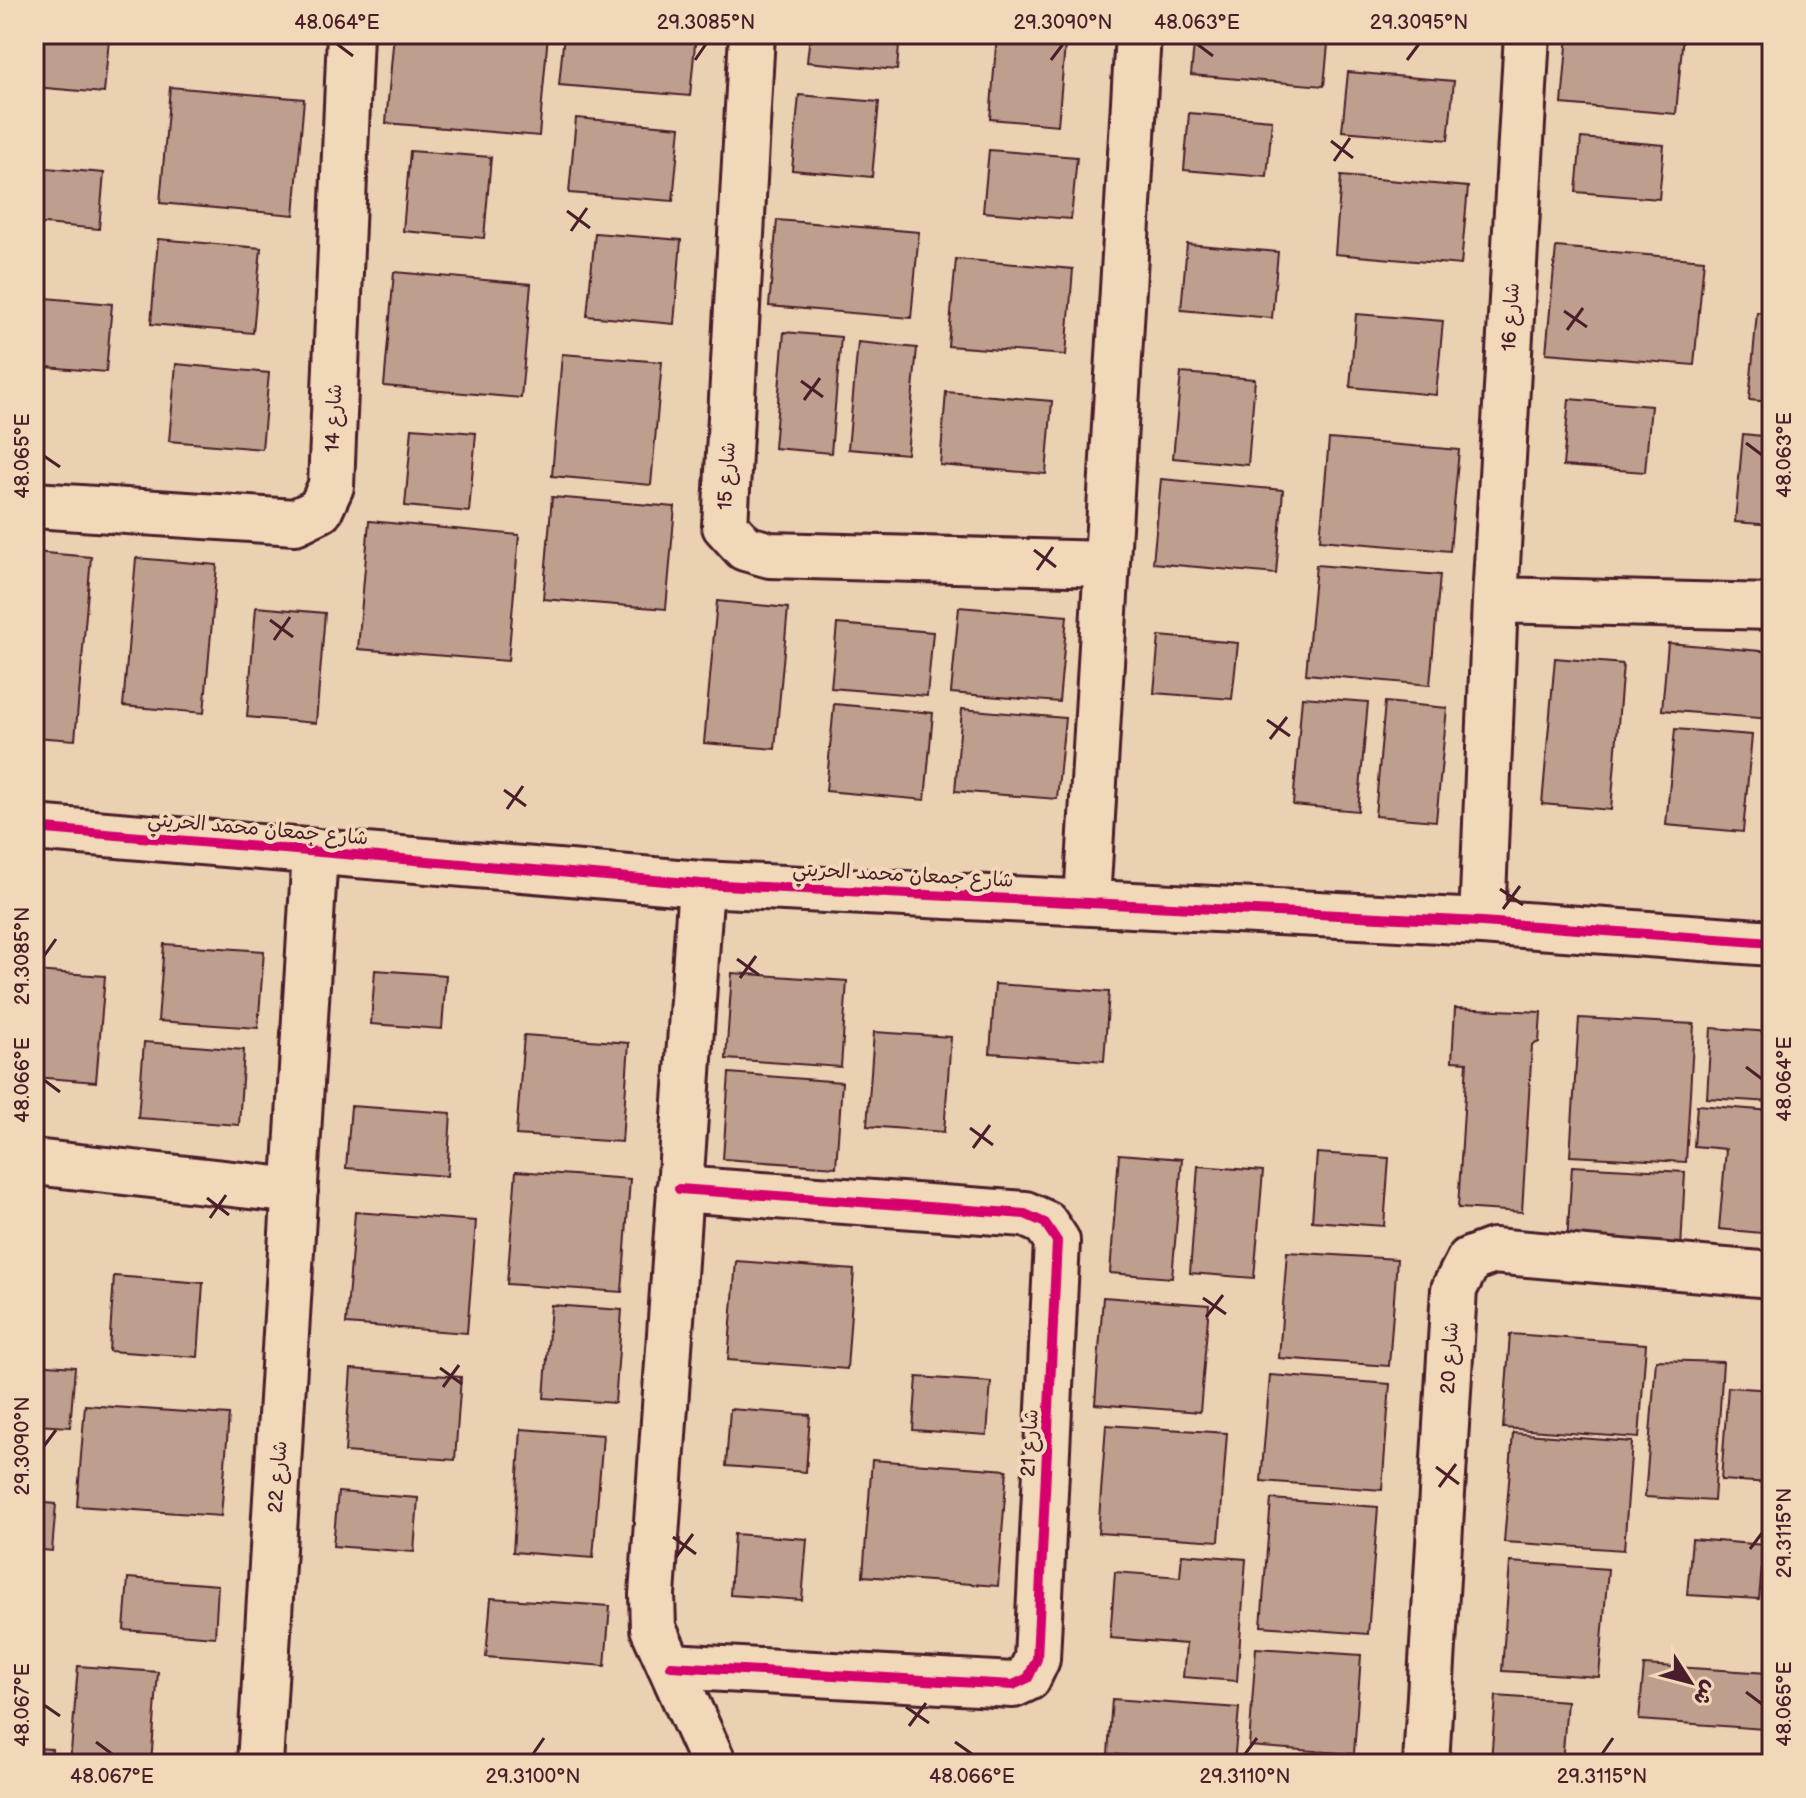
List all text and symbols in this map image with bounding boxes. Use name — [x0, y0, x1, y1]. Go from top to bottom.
text: 48.064°E — [294, 11, 380, 35]
text: 29.3085°N — [657, 11, 755, 35]
text: 29.3090°N — [1014, 11, 1112, 35]
text: 48.063°E — [1154, 11, 1240, 35]
text: 29.3095°N — [1370, 11, 1468, 35]
street label: شارع 16 — [1497, 282, 1526, 352]
street label: شارع 14 — [321, 383, 348, 453]
text: 48.063°E — [1773, 412, 1797, 498]
text: 48.065°E — [11, 413, 35, 499]
street label: شارع 15 — [713, 441, 742, 511]
street label: شارع جمعان محمد الحريتي — [146, 807, 369, 856]
street label: شارع جمعان محمد الحريتي — [792, 857, 1014, 898]
text: 29.3085°N — [11, 907, 35, 1005]
text: 48.064°E — [1773, 1036, 1797, 1122]
text: 48.066°E — [11, 1037, 35, 1123]
street label: شارع 20 — [1436, 1321, 1465, 1395]
text: 29.3090°N — [11, 1397, 35, 1495]
street label: شارع 21 — [1016, 1408, 1045, 1478]
street label: شارع 22 — [264, 1440, 293, 1514]
text: 29.3115°N — [1773, 1488, 1797, 1578]
north arrow — [1650, 1642, 1730, 1722]
text: 48.065°E — [1773, 1661, 1797, 1747]
text: 48.067°E — [11, 1663, 35, 1747]
text: ش — [1687, 1675, 1723, 1711]
text: 48.067°E — [70, 1765, 154, 1789]
text: 29.3100°N — [485, 1765, 581, 1789]
text: 48.066°E — [929, 1765, 1015, 1789]
text: 29.3110°N — [1199, 1765, 1291, 1789]
text: 29.3115°N — [1557, 1765, 1647, 1789]

